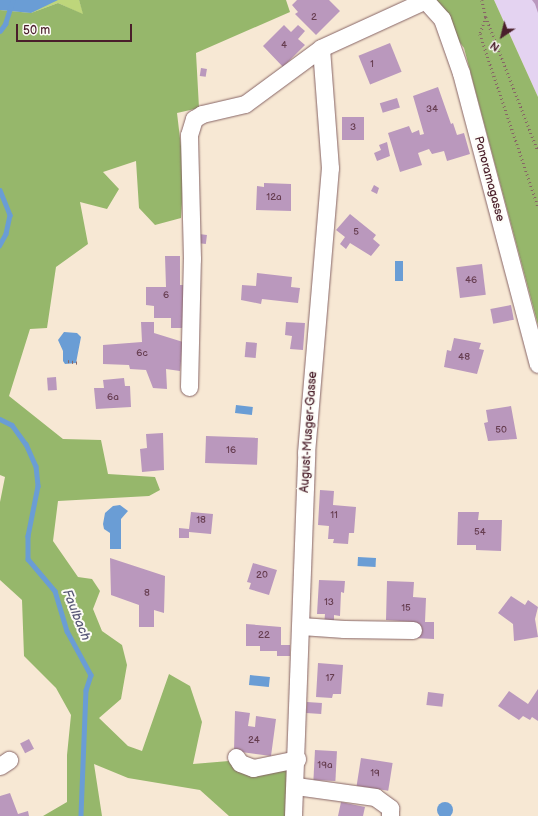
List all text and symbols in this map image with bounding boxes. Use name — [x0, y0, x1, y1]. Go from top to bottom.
house number: 2 — [311, 12, 317, 24]
scale bar — [18, 16, 134, 42]
north arrow — [482, 16, 522, 56]
text: 50 m — [23, 23, 50, 38]
text: N — [488, 39, 502, 54]
house number: 4 — [281, 40, 287, 52]
house number: 1 — [370, 59, 374, 71]
house number: 34 — [426, 104, 438, 116]
house number: 3 — [350, 122, 356, 134]
street label: Panoramagasse — [471, 135, 507, 223]
house number: 12a — [266, 192, 282, 204]
house number: 5 — [353, 227, 359, 239]
house number: 46 — [465, 275, 477, 287]
house number: 6 — [163, 290, 169, 302]
house number: 6c — [136, 348, 148, 360]
house number: 48 — [458, 352, 470, 364]
street label: August-Musger-Gasse — [298, 371, 320, 493]
house number: 6a — [107, 392, 119, 404]
house number: 50 — [495, 425, 507, 437]
house number: 16 — [226, 445, 236, 457]
house number: 11 — [330, 510, 338, 522]
house number: 18 — [196, 515, 206, 527]
house number: 54 — [474, 527, 486, 539]
house number: 20 — [256, 570, 268, 582]
water label: Faulbach — [59, 587, 93, 643]
house number: 8 — [144, 588, 150, 600]
house number: 13 — [324, 597, 334, 609]
house number: 15 — [401, 603, 411, 615]
house number: 22 — [258, 630, 270, 642]
house number: 17 — [326, 673, 334, 685]
house number: 24 — [248, 735, 260, 747]
house number: 19a — [317, 760, 333, 772]
house number: 19 — [370, 768, 380, 780]

